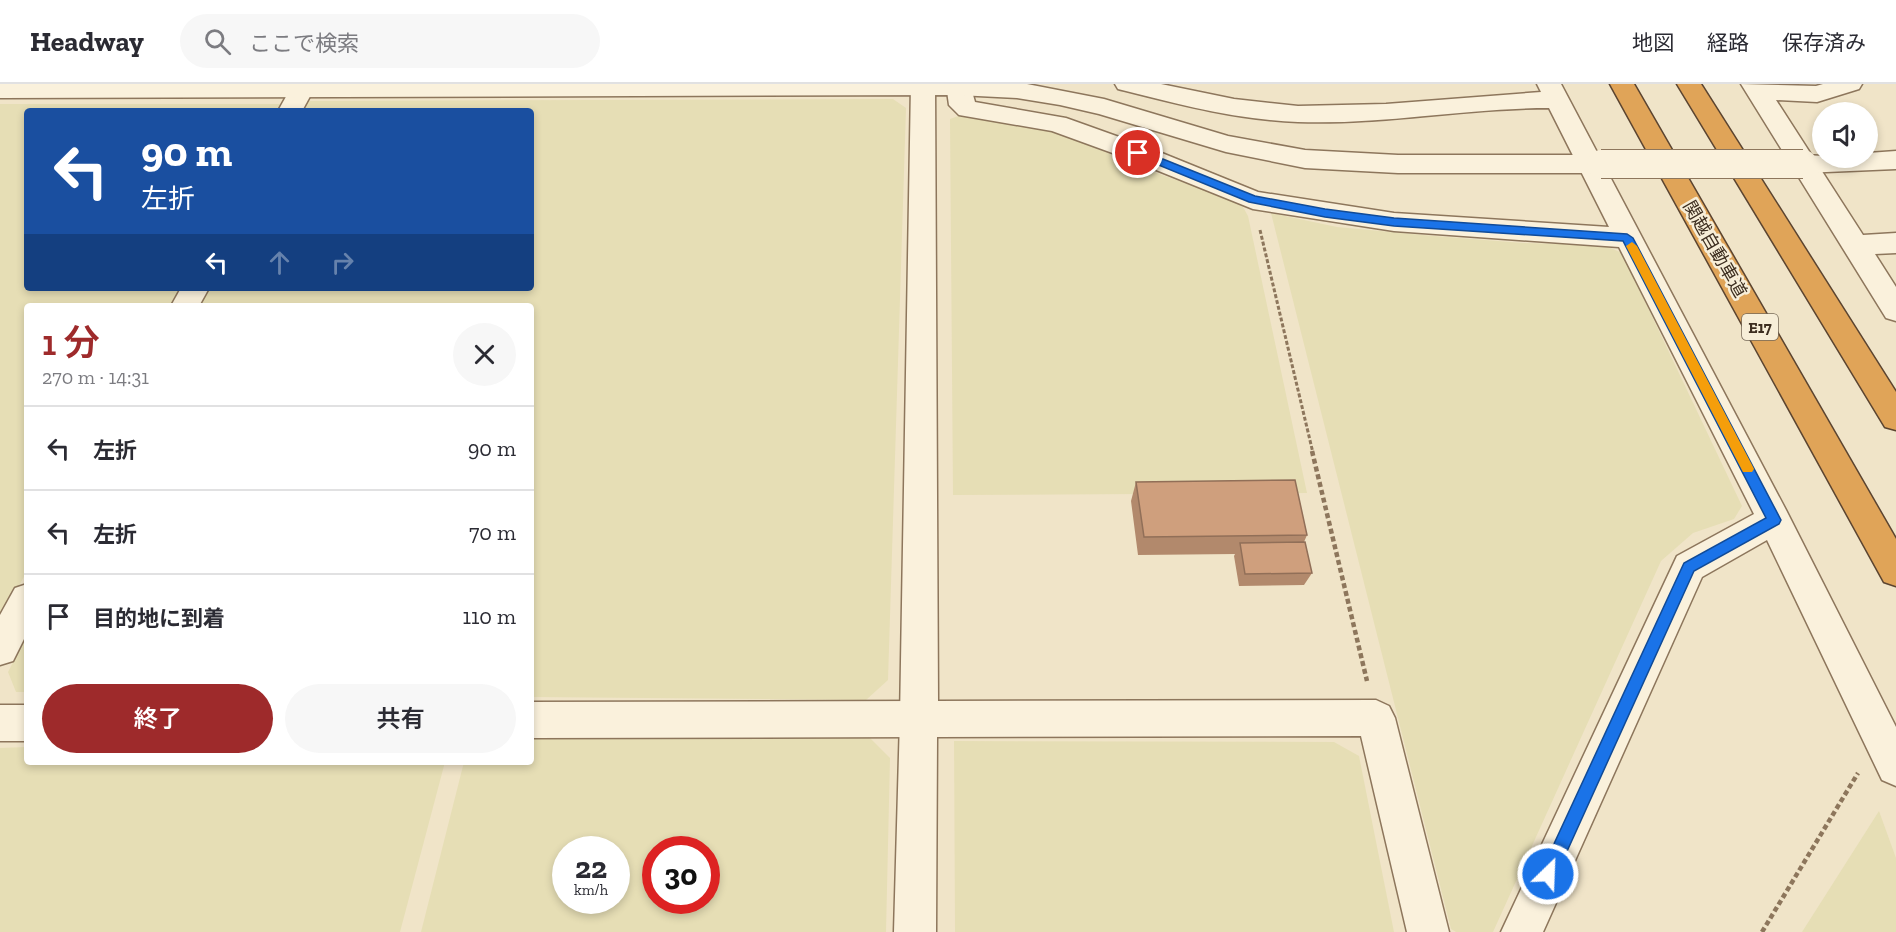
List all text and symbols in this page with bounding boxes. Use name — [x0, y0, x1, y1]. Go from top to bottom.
search box — [180, 14, 600, 68]
text: Headway — [30, 25, 144, 58]
icon: search — [201, 25, 234, 58]
text: ここで検索 — [249, 30, 359, 57]
text: 地図 — [1632, 30, 1674, 55]
text: 経路 — [1707, 30, 1749, 55]
text: 保存済み — [1782, 30, 1866, 55]
map controls — [1812, 102, 1878, 168]
button: sound — [1812, 102, 1878, 168]
text: 90 m — [141, 126, 232, 177]
pin — [1112, 127, 1163, 178]
icon: left — [42, 132, 120, 210]
icon: arrive — [1121, 136, 1154, 169]
text: 左折 — [141, 183, 195, 215]
street label: 関越自動車道 — [1678, 197, 1752, 301]
icon: left — [200, 246, 233, 279]
icon: ahead — [263, 246, 296, 279]
icon: right — [326, 246, 359, 279]
road number: E17 — [1742, 314, 1778, 340]
text: 1 分 — [42, 321, 100, 364]
button: close — [453, 323, 516, 386]
text: 270 m · 14:31 — [42, 365, 149, 389]
icon: left — [42, 432, 75, 465]
text: 90 m — [468, 435, 516, 462]
text: 左折 — [93, 437, 137, 464]
icon: left — [42, 516, 75, 549]
text: 70 m — [469, 519, 516, 546]
text: 左折 — [93, 521, 137, 548]
icon: arrive — [42, 600, 75, 633]
text: 110 m — [462, 603, 516, 630]
text: 目的地に到着 — [93, 605, 225, 632]
button: 終了 — [42, 684, 273, 753]
button: 共有 — [285, 684, 516, 753]
speed limit sign: 30 — [642, 836, 720, 914]
position arrow — [1516, 842, 1580, 906]
text: 22 — [575, 850, 607, 886]
text: km/h — [574, 881, 608, 899]

